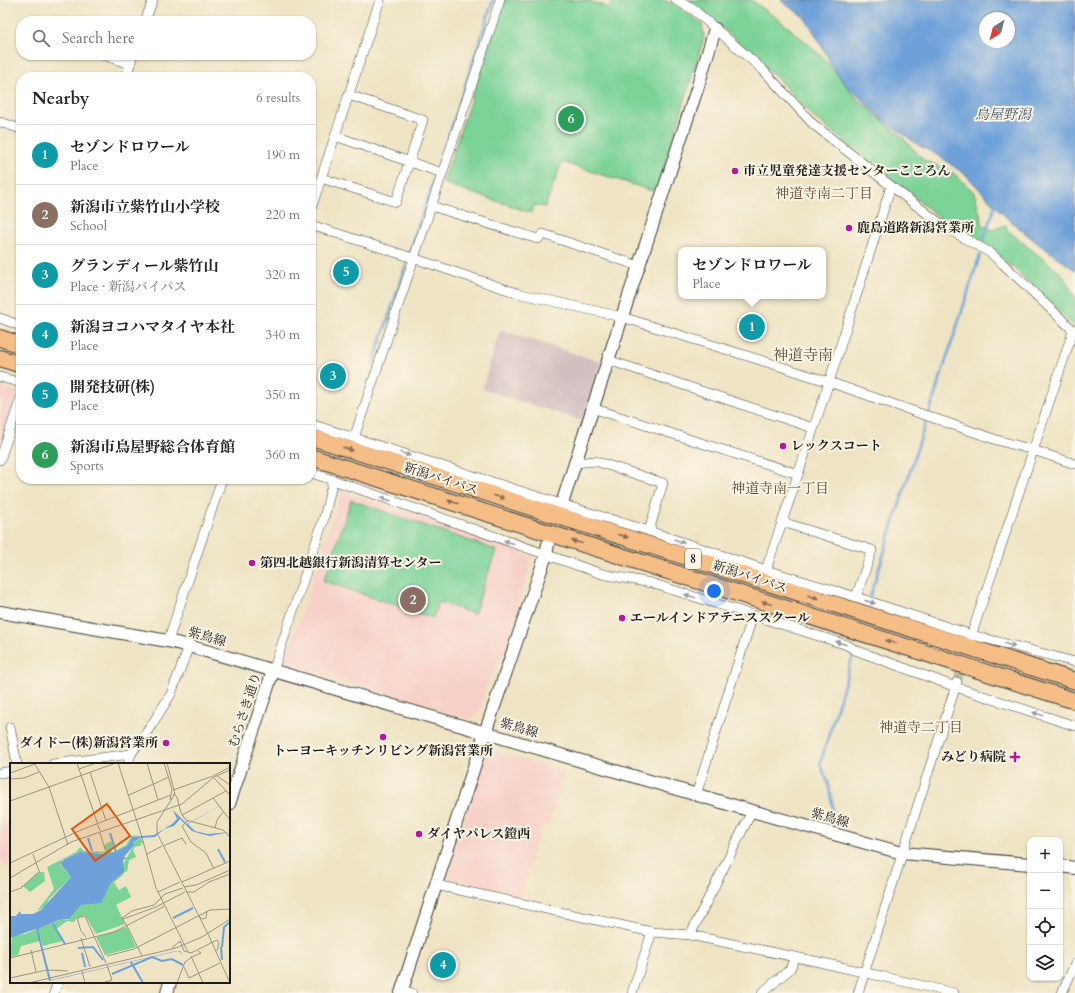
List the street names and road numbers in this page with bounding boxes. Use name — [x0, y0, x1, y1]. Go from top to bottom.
street label: 新潟バイパス — [401, 458, 481, 500]
road number: 8 — [685, 549, 701, 569]
street label: 新潟バイパス — [710, 556, 790, 598]
street label: 紫鳥線 — [186, 623, 228, 651]
street label: むらさき通り — [224, 670, 266, 750]
street label: 紫鳥線 — [498, 714, 540, 742]
street label: 紫鳥線 — [809, 804, 851, 832]

